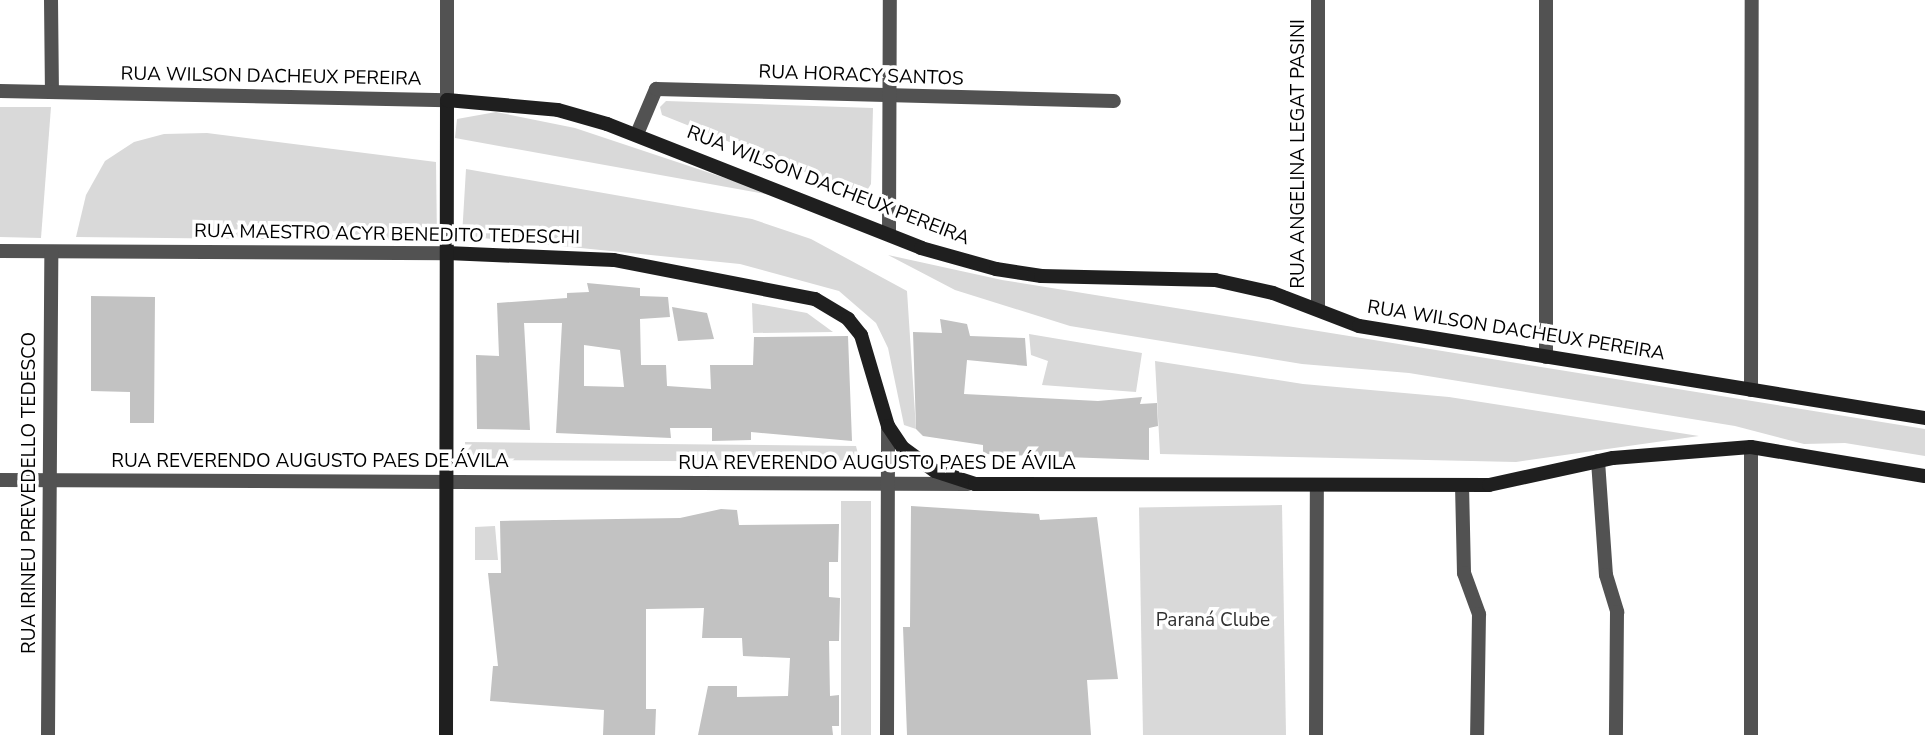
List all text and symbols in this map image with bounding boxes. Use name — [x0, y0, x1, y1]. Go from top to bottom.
street label: RUA ANGELINA LEGAT PASINI — [1288, 19, 1310, 289]
street label: RUA HORACY SANTOS — [758, 61, 964, 91]
street label: RUA WILSON DACHEUX PEREIRA — [120, 63, 422, 91]
street label: RUA WILSON DACHEUX PEREIRA — [683, 121, 973, 251]
street label: RUA MAESTRO ACYR BENEDITO TEDESCHI — [194, 220, 580, 250]
street label: RUA WILSON DACHEUX PEREIRA — [1366, 296, 1666, 366]
street label: RUA IRINEU PREVEDELLO TEDESCO — [19, 332, 41, 654]
street label: RUA REVERENDO AUGUSTO PAES DE ÁVILA — [111, 451, 509, 473]
street label: RUA REVERENDO AUGUSTO PAES DE ÁVILA — [678, 453, 1076, 475]
park label: Paraná Clube — [1156, 610, 1270, 632]

